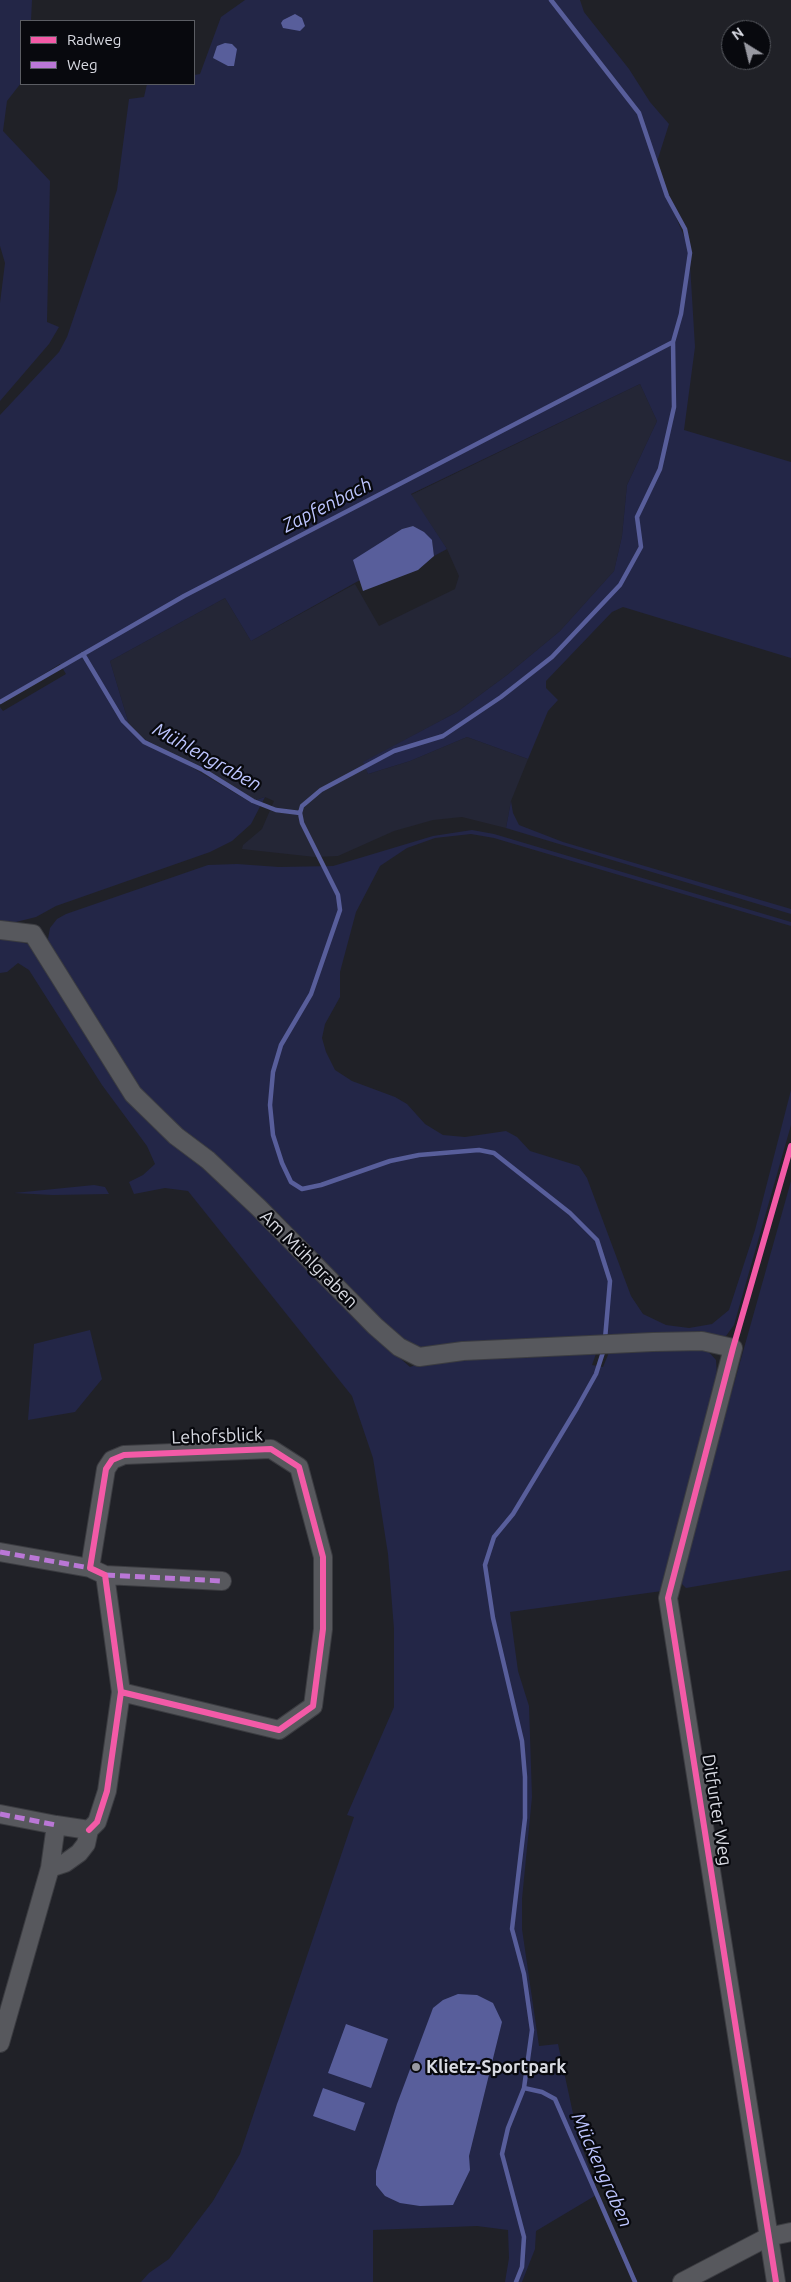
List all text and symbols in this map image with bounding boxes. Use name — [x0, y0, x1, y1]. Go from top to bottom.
legend — [20, 20, 195, 85]
north arrow — [721, 20, 771, 70]
text: N — [729, 24, 747, 43]
text: Radweg — [67, 31, 121, 48]
text: Weg — [67, 56, 98, 73]
water label: Zapfenbach — [278, 473, 376, 537]
water label: Mühlengraben — [149, 718, 265, 796]
street label: Am Mühlgraben — [256, 1206, 362, 1312]
street label: Lehofsblick — [171, 1424, 263, 1448]
street label: Ditfurter Weg — [698, 1753, 736, 1867]
place label: Klietz-Sportpark — [426, 2056, 566, 2078]
marker: Klietz-Sportpark — [410, 2061, 422, 2073]
water label: Mückengraben — [567, 2109, 637, 2231]

